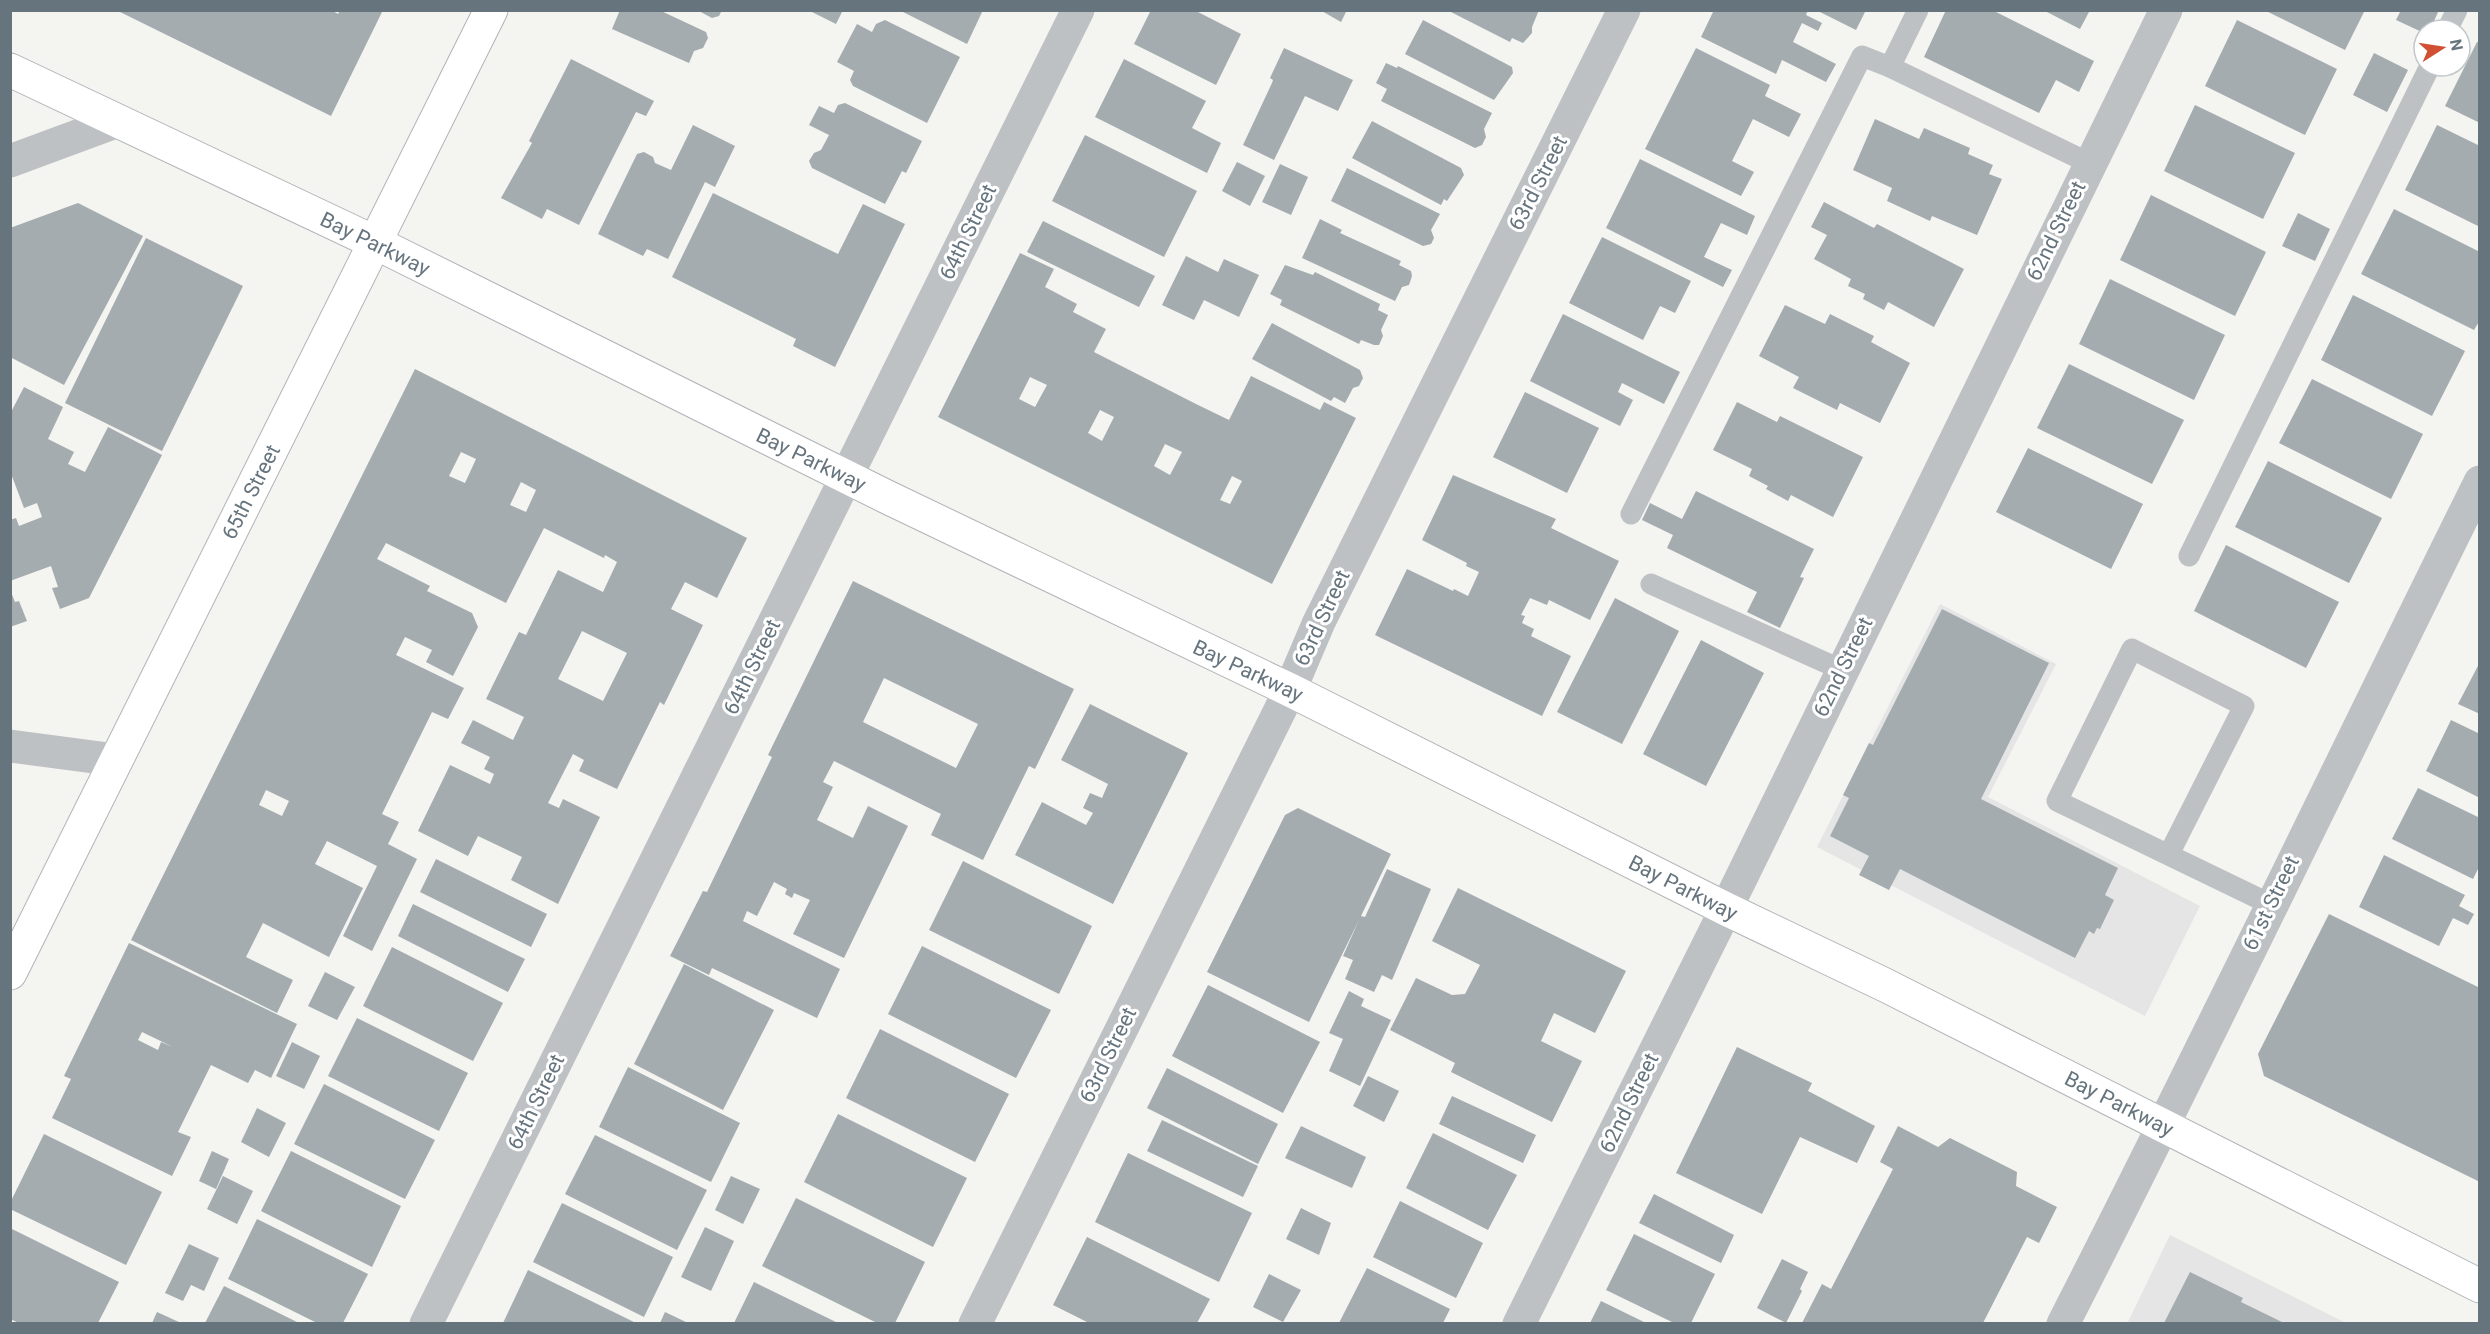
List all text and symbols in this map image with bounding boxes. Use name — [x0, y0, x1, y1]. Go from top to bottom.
north arrow — [2412, 18, 2472, 78]
text: N — [2446, 37, 2467, 52]
street label: 63rd Street — [1504, 132, 1572, 234]
street label: 62nd Street — [2022, 177, 2090, 285]
street label: 64th Street — [935, 180, 1001, 283]
street label: Bay Parkway — [316, 207, 434, 281]
street label: Bay Parkway — [752, 423, 870, 497]
street label: 65th Street — [217, 441, 285, 543]
street label: 63rd Street — [1289, 566, 1355, 670]
street label: 62nd Street — [1809, 613, 1877, 721]
street label: 64th Street — [719, 615, 785, 718]
street label: Bay Parkway — [1189, 635, 1307, 707]
street label: Bay Parkway — [1625, 850, 1741, 926]
street label: 61st Street — [2238, 852, 2304, 954]
street label: 63rd Street — [1075, 1003, 1141, 1107]
street label: 62nd Street — [1595, 1049, 1663, 1157]
street label: 64th Street — [503, 1050, 569, 1153]
street label: Bay Parkway — [2061, 1066, 2177, 1142]

